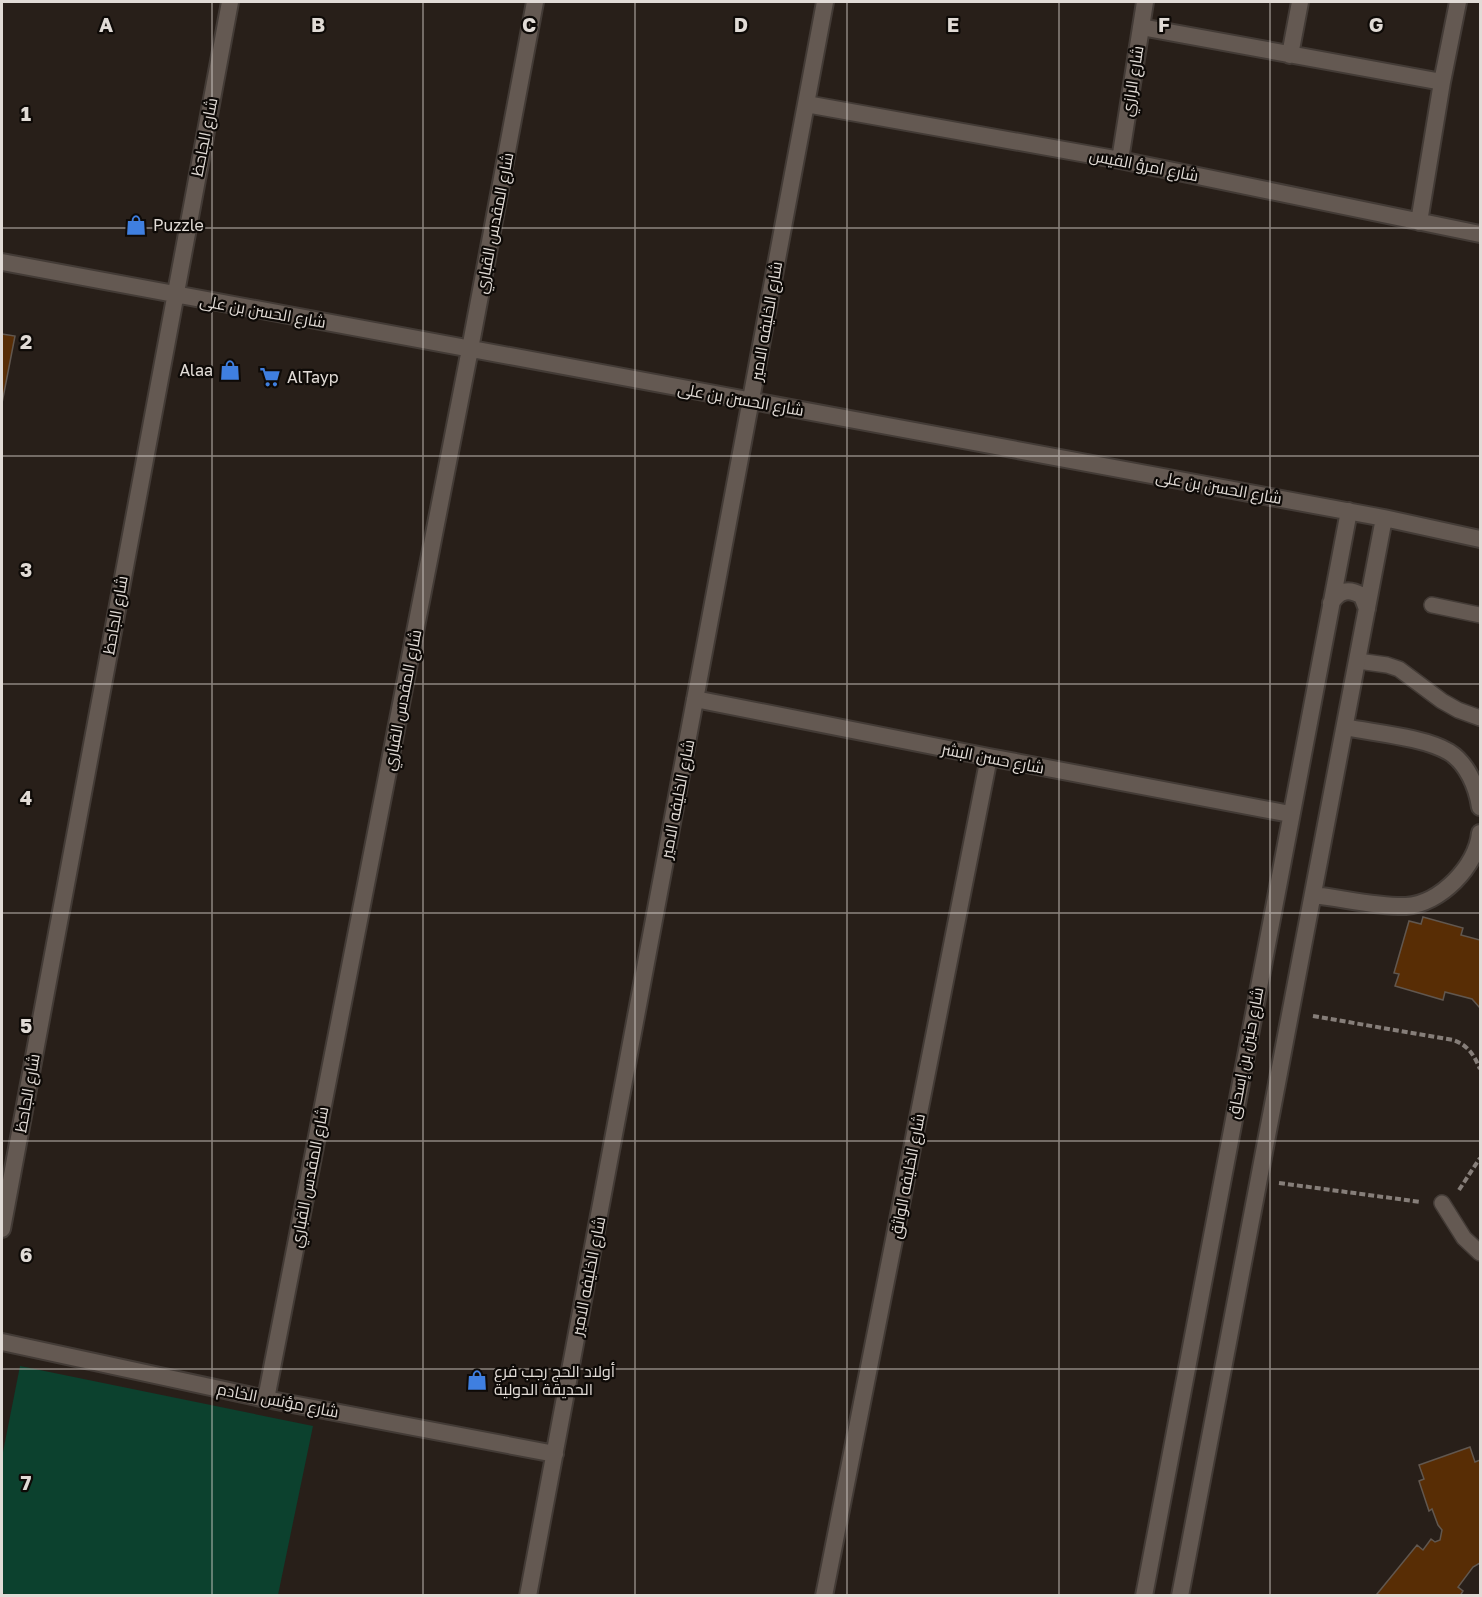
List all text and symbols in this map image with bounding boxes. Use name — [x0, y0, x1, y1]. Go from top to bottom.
text: A — [99, 12, 113, 36]
text: B — [311, 12, 325, 36]
text: C — [522, 12, 536, 36]
text: D — [734, 12, 748, 36]
text: E — [947, 12, 959, 36]
text: F — [1158, 12, 1170, 36]
text: G — [1369, 12, 1383, 36]
street label: شارع الرازي — [1117, 44, 1151, 118]
street label: شارع الجاحظ — [187, 96, 223, 178]
text: 1 — [21, 101, 31, 125]
street label: شارع امرؤ القيس — [1087, 145, 1200, 187]
street label: شارع المقدس القباري — [470, 151, 521, 296]
shop icon: Puzzle — [124, 213, 148, 237]
place label: Puzzle — [153, 215, 204, 235]
street label: شارع الخليفه الامير — [745, 260, 788, 384]
street label: شارع الحسن بن على — [198, 290, 328, 334]
text: 2 — [20, 329, 32, 353]
shop icon: Alaa — [218, 358, 242, 382]
place label: Alaa — [179, 360, 213, 380]
supermarket icon: AlTayp — [258, 365, 282, 389]
place label: AlTayp — [287, 367, 339, 387]
street label: شارع الحسن بن على — [676, 378, 806, 422]
street label: شارع الحسن بن على — [1154, 466, 1284, 510]
text: 3 — [20, 557, 32, 581]
street label: شارع الجاحظ — [98, 574, 134, 656]
street label: شارع المقدس القباري — [378, 628, 429, 773]
street label: شارع الخليفه الامير — [655, 738, 700, 862]
street label: شارع حسن البشر — [939, 738, 1046, 780]
text: 4 — [20, 785, 32, 809]
street label: شارع حنين بن إسحاق — [1222, 985, 1270, 1121]
text: 5 — [20, 1013, 32, 1037]
street label: شارع الجاحظ — [10, 1052, 46, 1134]
street label: شارع المقدس القباري — [285, 1105, 336, 1250]
street label: شارع الخليفه الواثق — [885, 1112, 931, 1241]
street label: شارع الخليفه الامير — [566, 1215, 611, 1339]
text: 6 — [20, 1242, 32, 1266]
place label: أولاد الحج رجب فرع الحديقة الدولية — [494, 1361, 615, 1399]
shop icon: أولاد الحج رجب فرع الحديقة الدولية — [465, 1368, 489, 1392]
street label: شارع مؤنس الخادم — [215, 1378, 341, 1424]
text: 7 — [21, 1470, 32, 1494]

